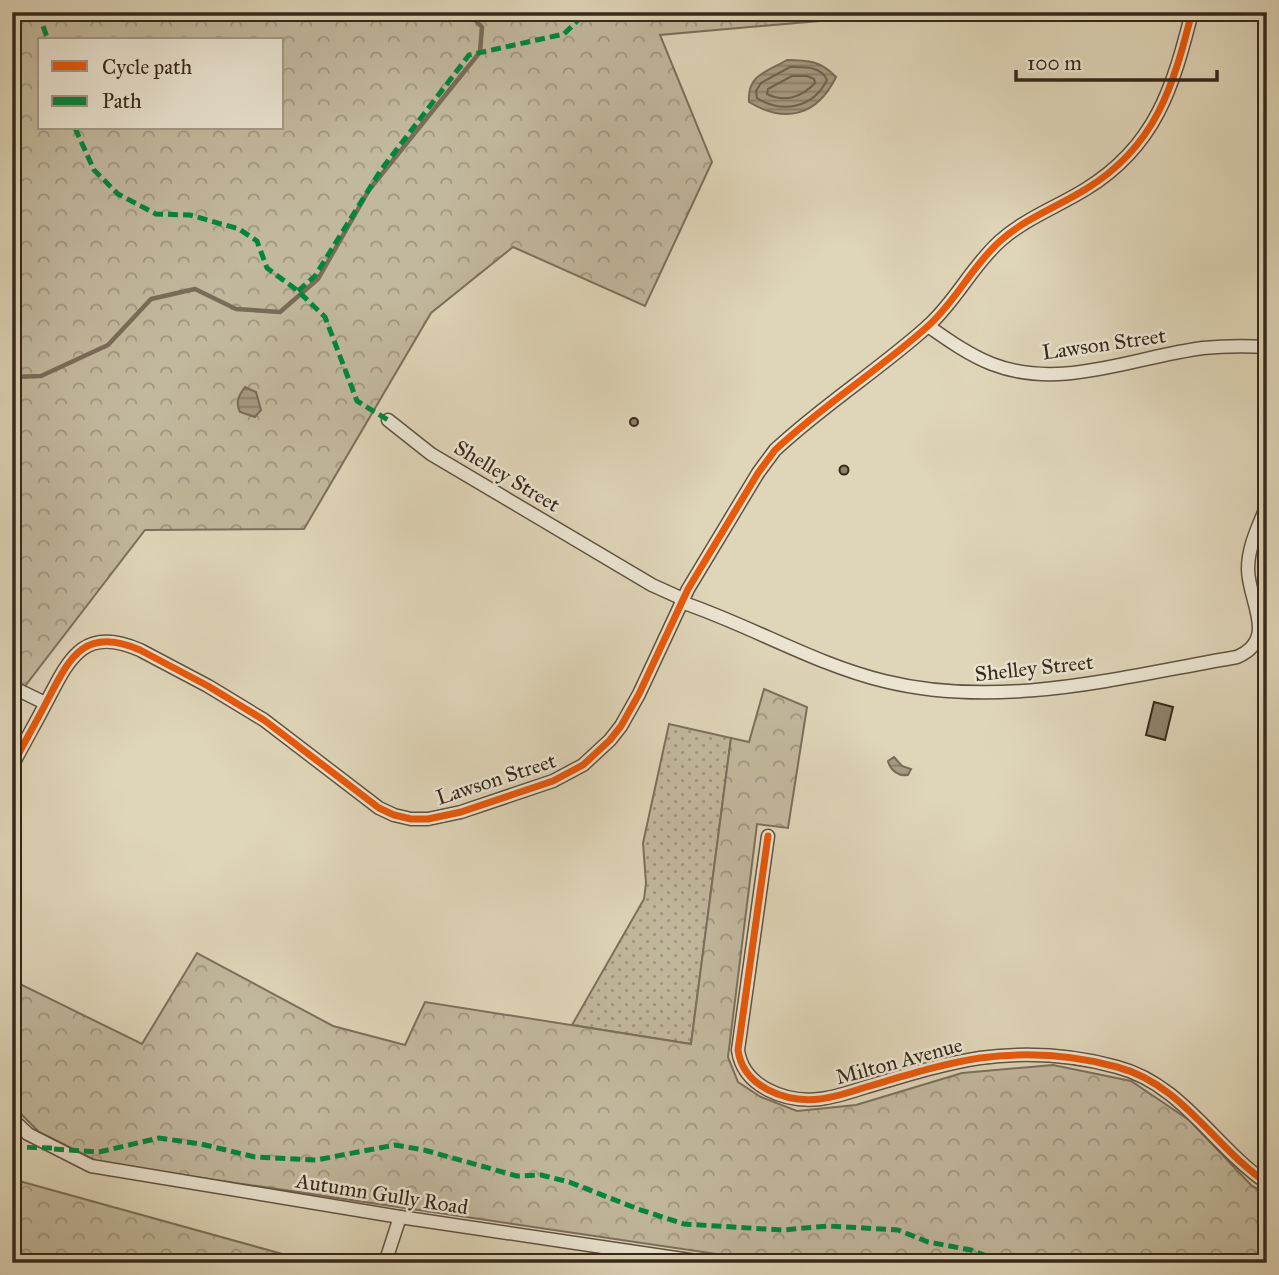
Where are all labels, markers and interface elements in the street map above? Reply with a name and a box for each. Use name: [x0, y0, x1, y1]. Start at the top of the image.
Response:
legend: [38, 38, 284, 130]
scale bar: [1016, 38, 1218, 82]
text: 100 m: [1027, 50, 1082, 76]
text: Cycle path: [102, 54, 193, 80]
text: Path: [102, 88, 142, 114]
street label: Lawson Street: [1041, 322, 1168, 366]
street label: Shelley Street: [449, 434, 565, 518]
street label: Shelley Street: [974, 649, 1095, 687]
street label: Lawson Street: [433, 747, 560, 811]
street label: Milton Avenue: [833, 1032, 965, 1090]
street label: Autumn Gully Road: [293, 1167, 470, 1221]

